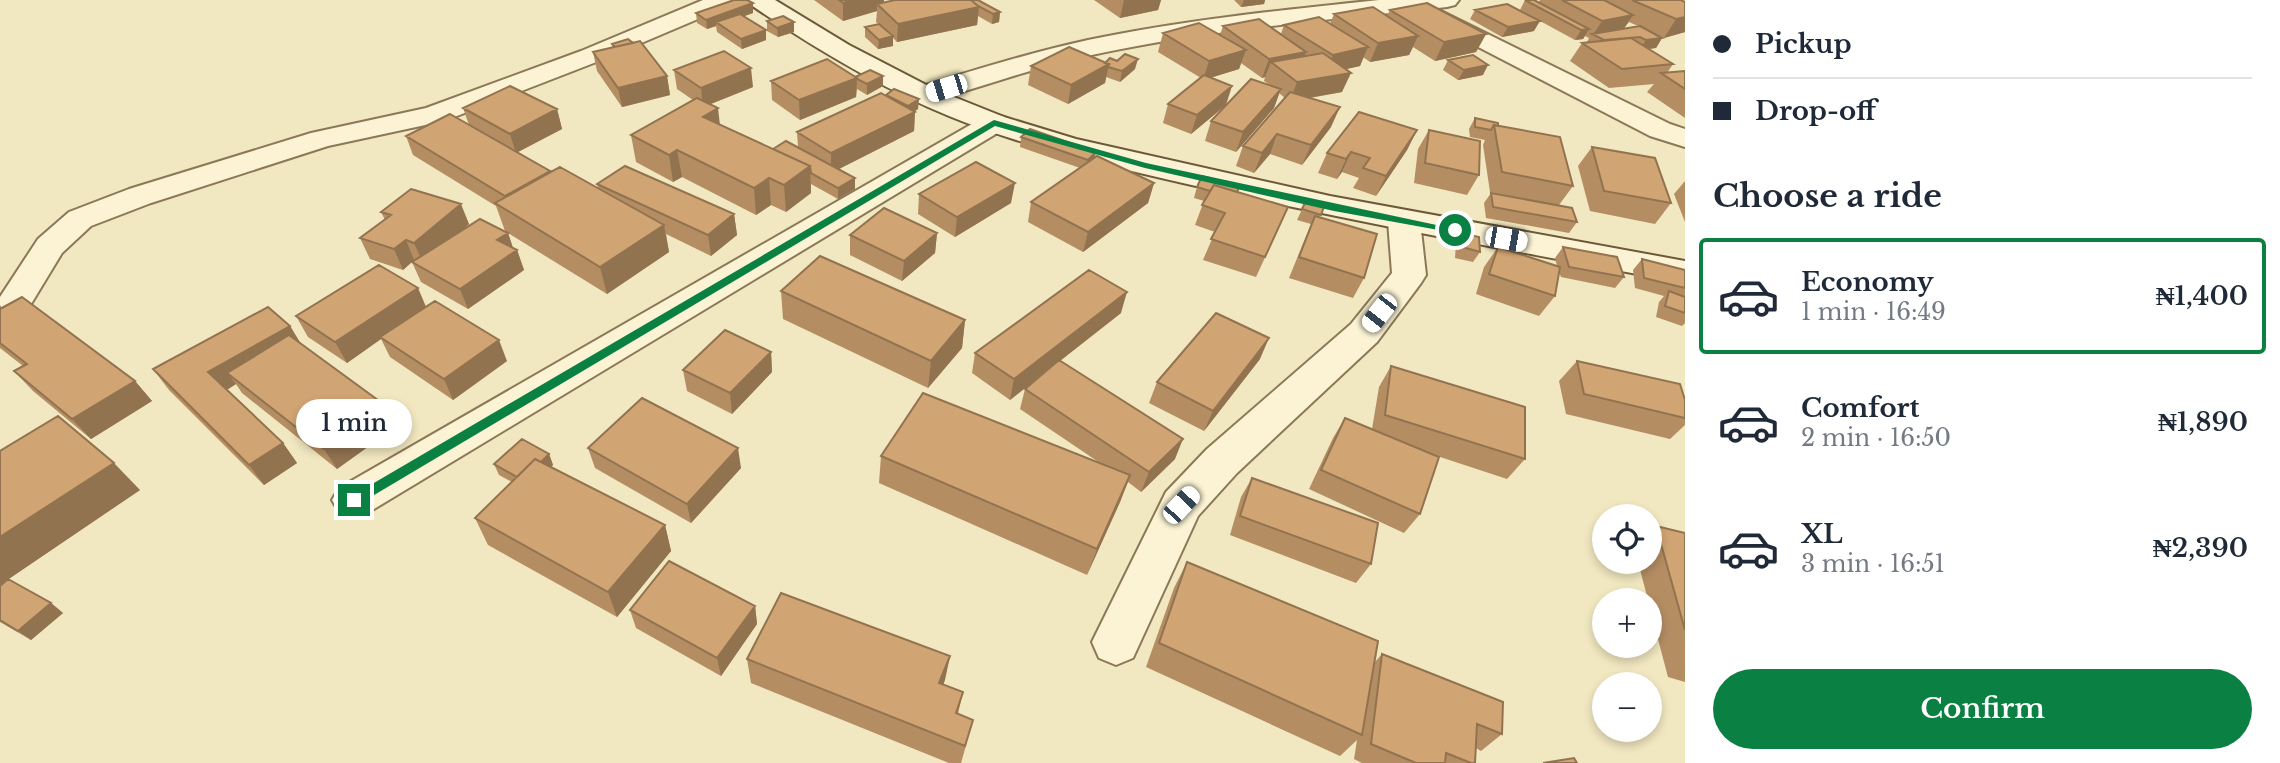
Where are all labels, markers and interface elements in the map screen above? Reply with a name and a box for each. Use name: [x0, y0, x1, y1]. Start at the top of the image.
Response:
text: Pickup: [1755, 28, 1852, 60]
car: [923, 72, 970, 104]
text: Drop-off: [1755, 95, 1876, 127]
text: Choose a ride: [1713, 176, 1942, 216]
route start: [1439, 214, 1471, 246]
car: [1484, 225, 1529, 253]
icon: car: [1717, 265, 1780, 328]
text: Economy: [1801, 266, 1934, 298]
text: ₦1,400: [2156, 280, 2248, 312]
car: [1358, 290, 1401, 336]
text: 1 min · 16:49: [1801, 298, 1946, 326]
icon: car: [1717, 391, 1780, 454]
text: Comfort: [1801, 392, 1919, 424]
callout: 1 min: [296, 398, 412, 448]
text: ₦1,890: [2158, 406, 2248, 438]
text: 1 min: [321, 409, 387, 437]
text: 2 min · 16:50: [1801, 424, 1951, 452]
car: [1159, 482, 1204, 528]
route end: [338, 484, 370, 516]
map controls: [1592, 504, 1662, 742]
button: locate: [1592, 504, 1662, 574]
icon: car: [1717, 517, 1780, 580]
text: XL: [1801, 518, 1843, 550]
text: ₦2,390: [2153, 532, 2248, 564]
text: 3 min · 16:51: [1801, 550, 1945, 578]
button: +: [1592, 588, 1662, 658]
button: Confirm: [1713, 669, 2252, 749]
button: −: [1592, 672, 1662, 742]

